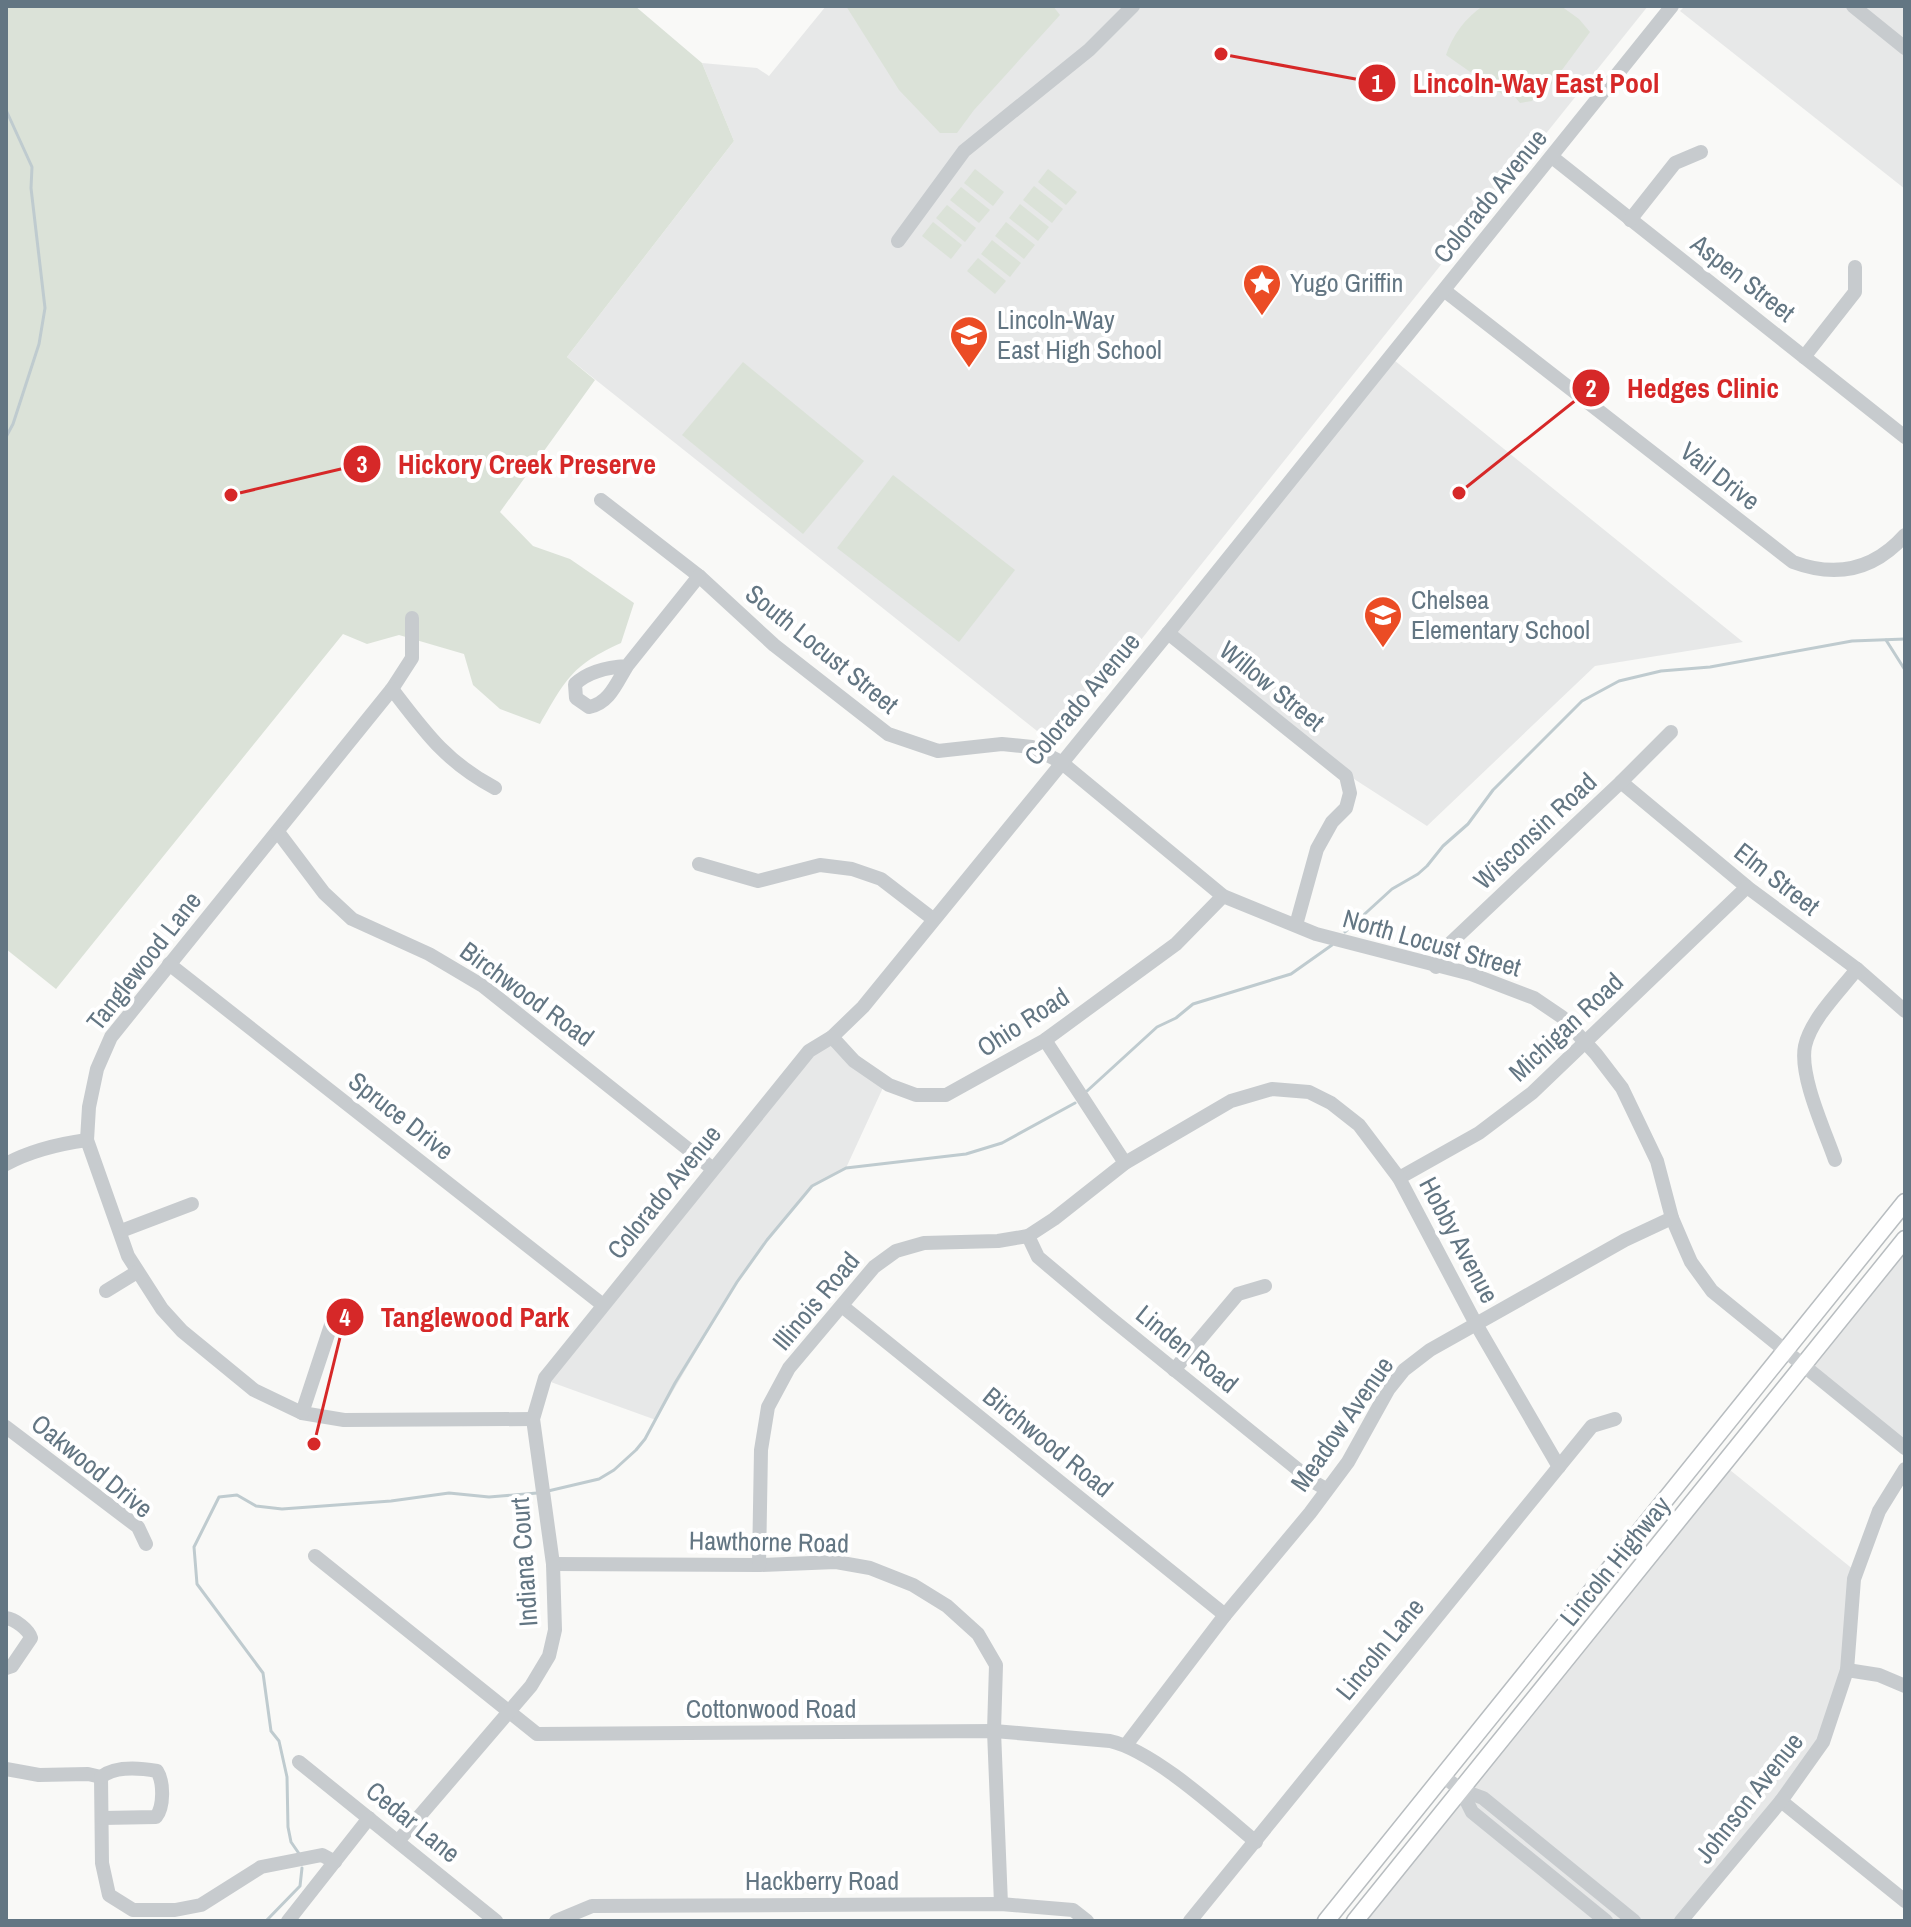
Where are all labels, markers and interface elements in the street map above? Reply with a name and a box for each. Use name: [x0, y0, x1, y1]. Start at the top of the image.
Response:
callout: Lincoln-Way East Pool: [1357, 57, 1675, 109]
text: Lincoln-Way East Pool: [1413, 64, 1659, 102]
text: 1: [1372, 67, 1383, 99]
street label: Colorado Avenue: [1425, 121, 1555, 270]
street label: Aspen Street: [1683, 225, 1803, 329]
place icon: Yugo Griffin: [1241, 262, 1283, 317]
place label: Yugo Griffin: [1290, 265, 1403, 300]
place label: Lincoln-Way East High School: [997, 302, 1162, 367]
school or university icon: Lincoln-Way East High School: [948, 314, 990, 369]
callout: Hedges Clinic: [1571, 362, 1795, 414]
text: Hedges Clinic: [1627, 369, 1779, 407]
text: 2: [1586, 372, 1597, 404]
street label: Vail Drive: [1673, 433, 1767, 518]
callout: Hickory Creek Preserve: [342, 438, 672, 490]
text: Hickory Creek Preserve: [398, 445, 656, 483]
text: 3: [357, 448, 368, 480]
street label: South Locust Street: [739, 576, 906, 721]
place label: Chelsea Elementary School: [1411, 582, 1590, 647]
school or university icon: Chelsea Elementary School: [1362, 594, 1404, 649]
street label: Colorado Avenue: [1016, 625, 1147, 772]
street label: Willow Street: [1212, 632, 1332, 739]
street label: Wisconsin Road: [1466, 764, 1604, 897]
street label: Elm Street: [1727, 834, 1827, 923]
street label: Tanglewood Lane: [78, 884, 209, 1037]
street label: North Locust Street: [1339, 900, 1525, 985]
street label: Birchwood Road: [453, 933, 601, 1054]
street label: Michigan Road: [1501, 965, 1630, 1089]
street label: Ohio Road: [970, 979, 1076, 1064]
street label: Spruce Drive: [342, 1064, 461, 1168]
street label: Colorado Avenue: [599, 1117, 729, 1266]
street label: Hobby Avenue: [1412, 1170, 1507, 1309]
street label: Illinois Road: [764, 1244, 867, 1357]
callout: Tanglewood Park: [325, 1291, 585, 1343]
street label: Linden Road: [1129, 1297, 1246, 1401]
text: Tanglewood Park: [381, 1298, 569, 1336]
text: 4: [340, 1301, 351, 1333]
street label: Meadow Avenue: [1282, 1349, 1401, 1498]
street label: Birchwood Road: [976, 1378, 1121, 1505]
street label: Oakwood Drive: [24, 1406, 160, 1525]
street label: Lincoln Highway: [1551, 1488, 1678, 1633]
street label: Indiana Court: [502, 1496, 545, 1628]
street label: Hawthorne Road: [689, 1523, 849, 1560]
street label: Lincoln Lane: [1328, 1590, 1432, 1707]
street label: Cottonwood Road: [686, 1691, 856, 1726]
street label: Johnson Avenue: [1686, 1725, 1811, 1870]
street label: Cedar Lane: [359, 1773, 468, 1870]
street label: Hackberry Road: [745, 1863, 899, 1898]

